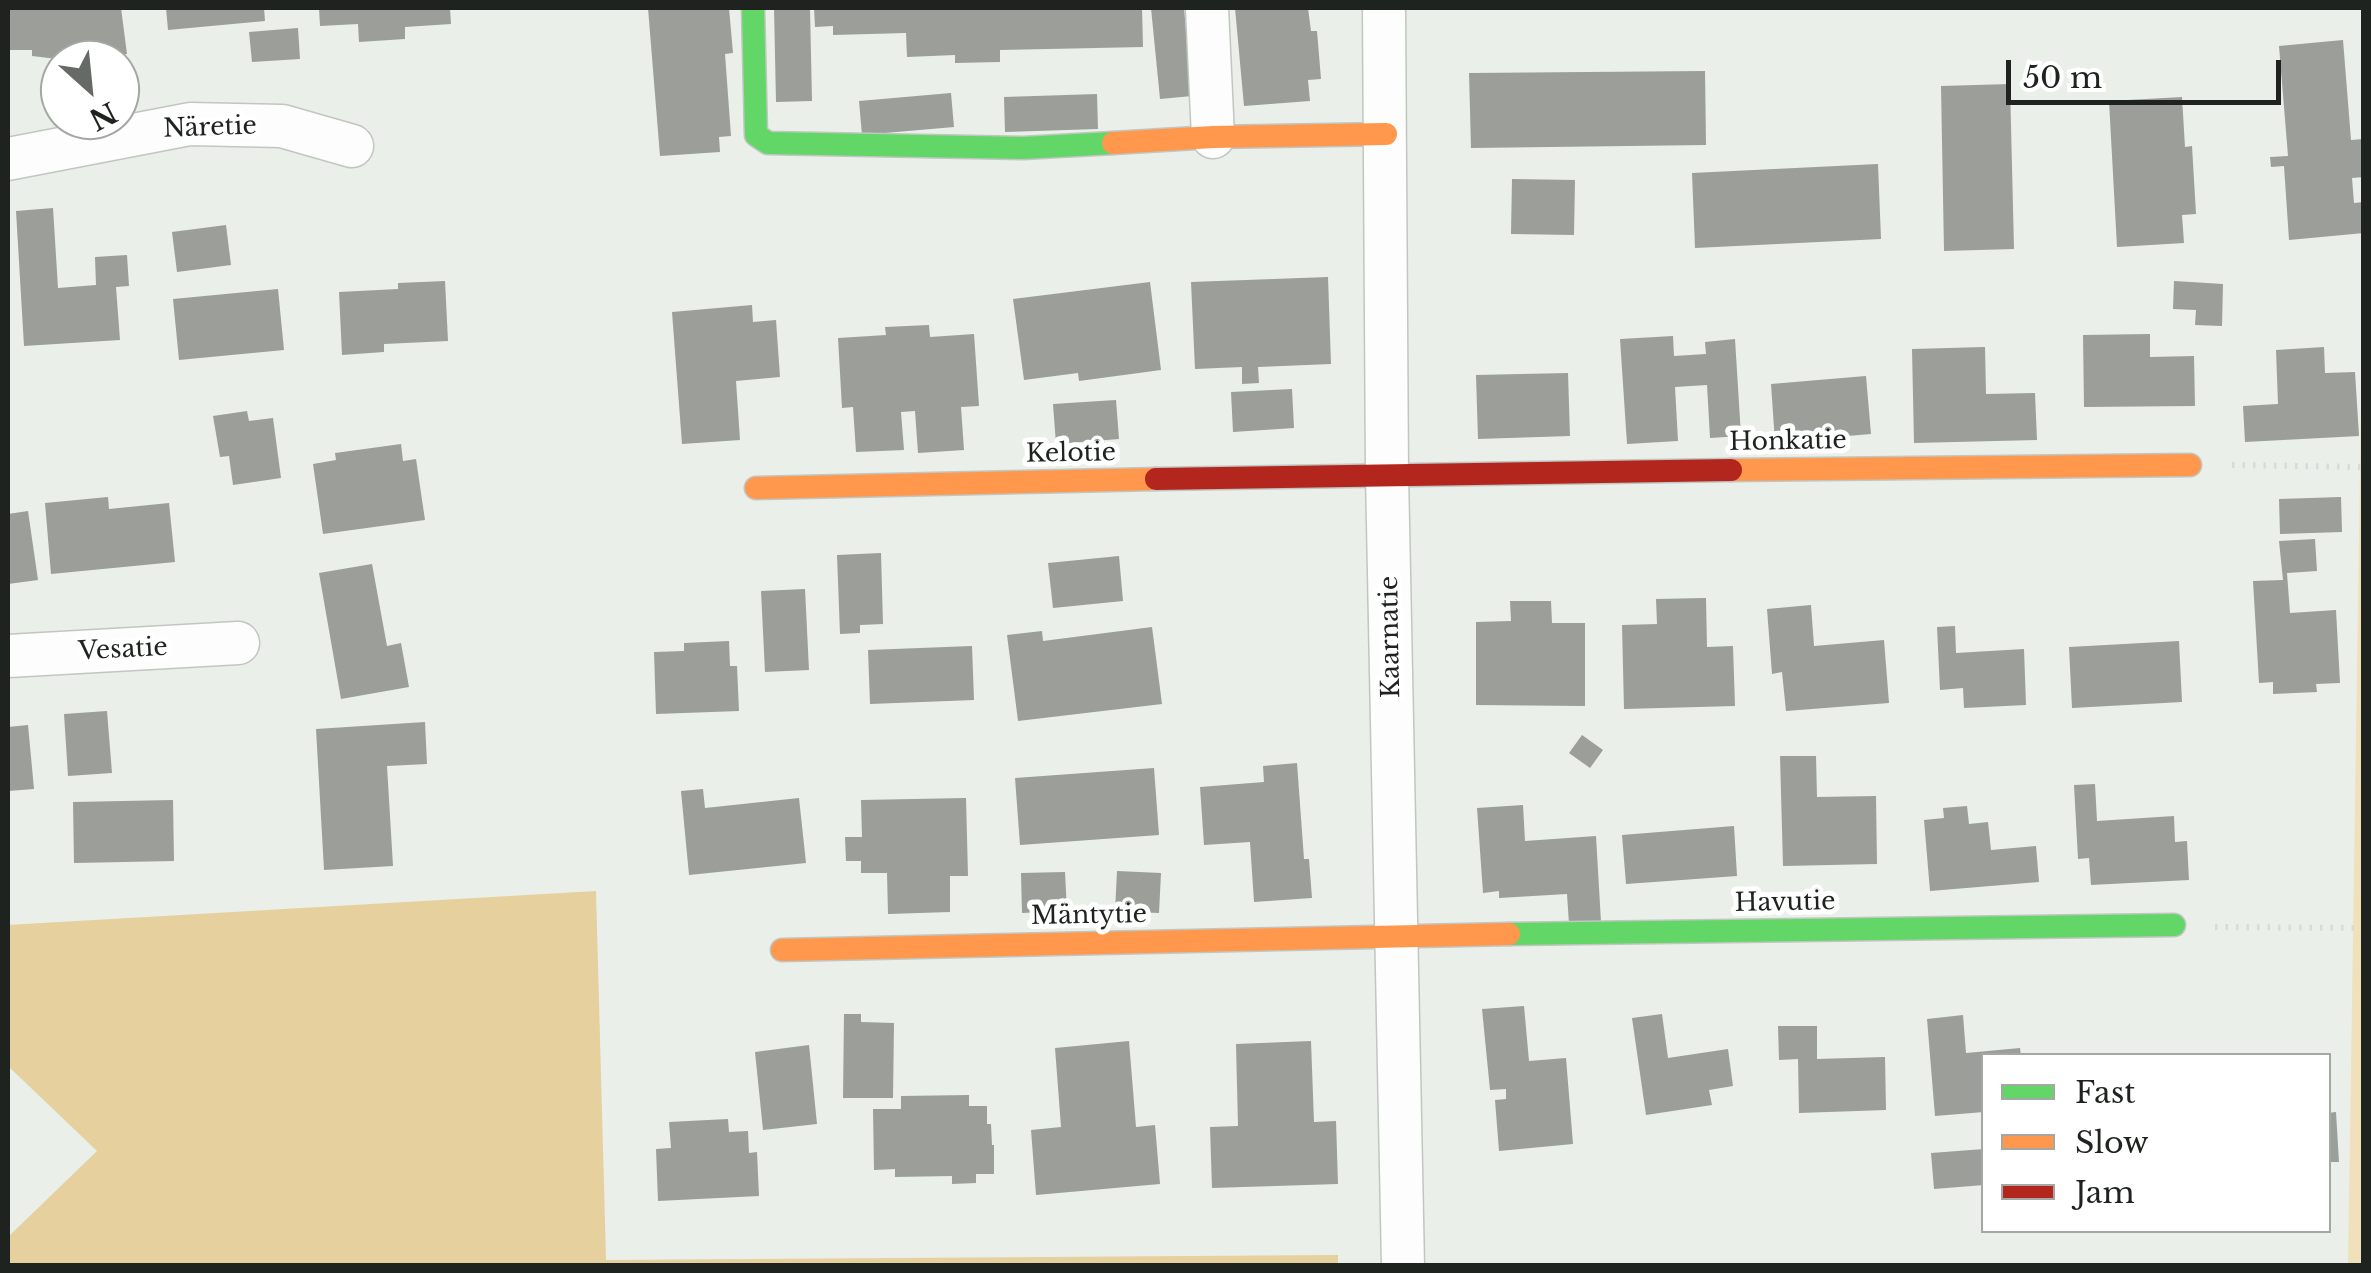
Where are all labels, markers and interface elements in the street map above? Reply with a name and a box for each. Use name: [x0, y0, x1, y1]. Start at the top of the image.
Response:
north arrow: [40, 40, 140, 140]
scale bar: [2011, 40, 2286, 102]
text: 50 m: [2023, 59, 2102, 96]
text: N: [83, 94, 123, 137]
street label: Näretie: [163, 111, 257, 145]
street label: Honkatie: [1729, 426, 1847, 458]
street label: Kelotie: [1026, 438, 1116, 470]
street label: Kaarnatie: [1375, 576, 1407, 698]
street label: Vesatie: [78, 633, 168, 667]
street label: Havutie: [1734, 887, 1836, 919]
street label: Mäntytie: [1031, 900, 1147, 932]
legend: [1981, 1053, 2331, 1233]
text: Fast: [2075, 1074, 2136, 1111]
text: Slow: [2075, 1124, 2149, 1161]
text: Jam: [2075, 1174, 2135, 1211]

